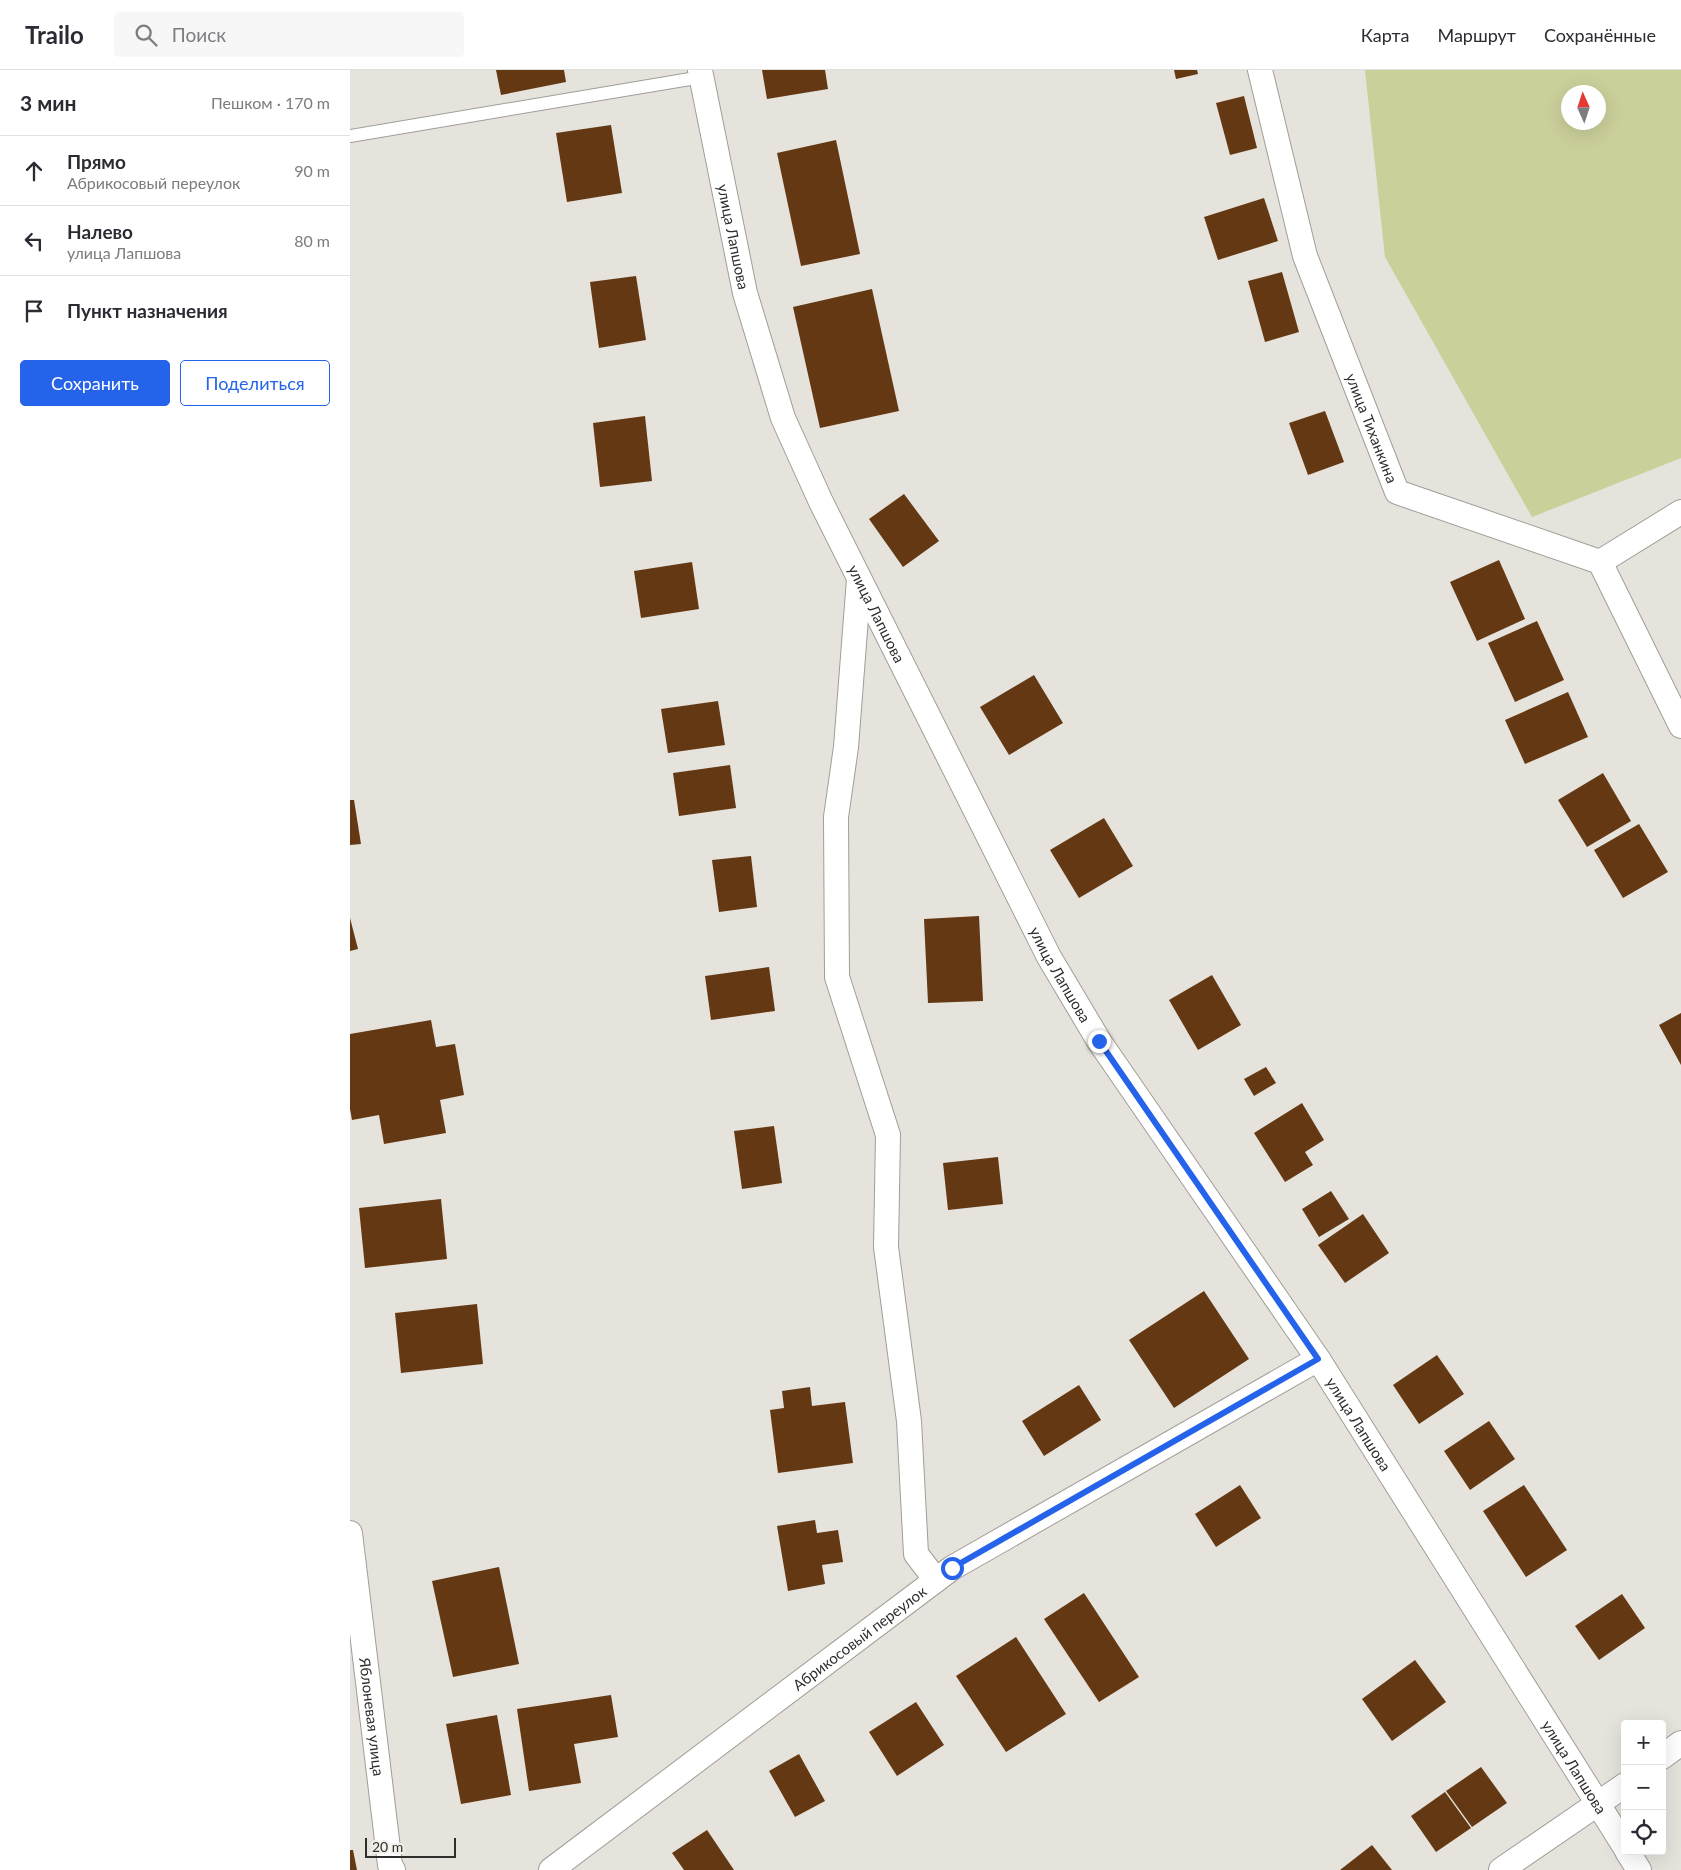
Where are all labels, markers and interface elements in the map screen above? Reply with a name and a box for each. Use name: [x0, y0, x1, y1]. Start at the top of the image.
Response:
search box: [114, 12, 464, 57]
text: Trailo: [25, 20, 84, 49]
icon: search: [132, 21, 160, 49]
text: Поиск: [172, 23, 226, 46]
text: Карта: [1361, 24, 1409, 46]
text: Маршрут: [1437, 24, 1516, 46]
text: Сохранённые: [1544, 24, 1656, 46]
north arrow: [1561, 85, 1606, 130]
text: 3 мин: [20, 90, 77, 115]
text: Пешком · 170 m: [211, 93, 330, 112]
text: Прямо: [67, 150, 126, 173]
icon: ahead: [20, 157, 48, 185]
text: 90 m: [294, 161, 330, 180]
text: Абрикосовый переулок: [67, 173, 240, 192]
street label: улица Лапшова: [714, 182, 753, 291]
text: Налево: [67, 220, 133, 243]
icon: left: [20, 227, 48, 255]
text: 80 m: [294, 231, 330, 250]
text: улица Лапшова: [67, 243, 181, 262]
icon: arrive: [20, 297, 48, 325]
text: Пункт назначения: [67, 299, 228, 322]
button: Сохранить: [20, 360, 170, 406]
button: Поделиться: [180, 360, 330, 406]
street label: улица Тиханкина: [1343, 371, 1402, 486]
street label: улица Лапшова: [845, 561, 909, 665]
street label: улица Лапшова: [1026, 924, 1095, 1025]
route end: [1088, 1030, 1111, 1053]
street label: улица Лапшова: [1323, 1374, 1395, 1474]
route start: [941, 1557, 964, 1580]
street label: Абрикосовый переулок: [789, 1582, 930, 1694]
street label: Яблоневая улица: [356, 1655, 388, 1777]
street label: улица Лапшова: [1538, 1717, 1611, 1817]
map controls: [1621, 1720, 1666, 1855]
button: +: [1621, 1720, 1666, 1765]
button: −: [1621, 1765, 1666, 1810]
button: locate: [1621, 1810, 1666, 1855]
scale bar: [365, 1835, 456, 1858]
text: 20 m: [372, 1838, 403, 1855]

